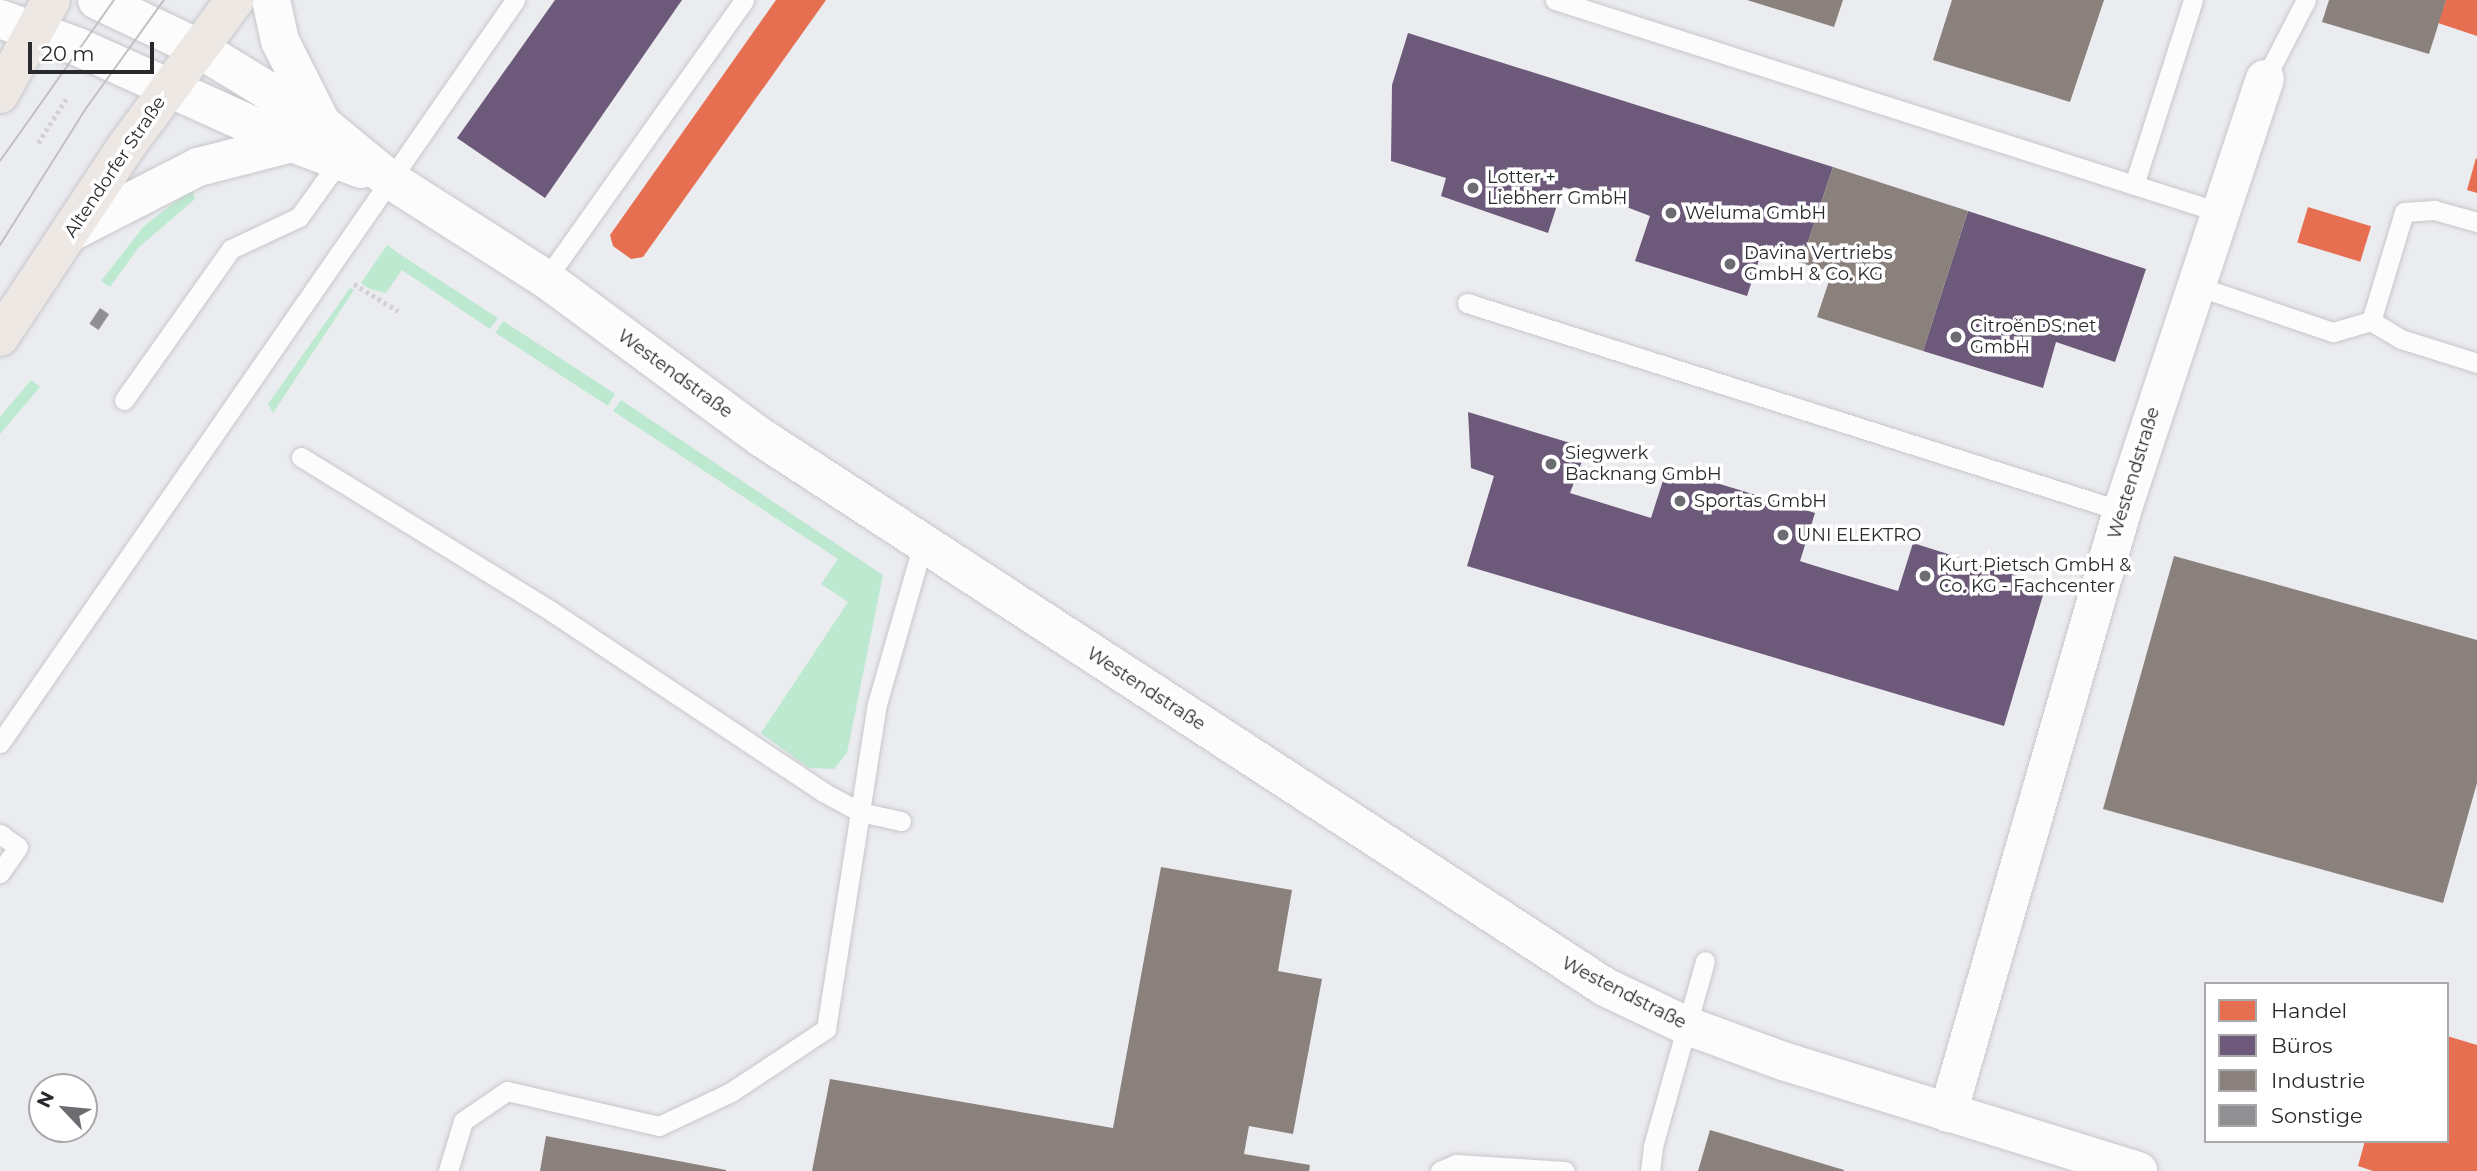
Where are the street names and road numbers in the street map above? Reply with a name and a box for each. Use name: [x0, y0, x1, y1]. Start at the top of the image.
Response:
street label: Altendorfer Straße: [60, 92, 170, 242]
street label: Westendstraße: [613, 325, 737, 423]
street label: Westendstraße: [2104, 404, 2164, 542]
street label: Westendstraße: [1083, 643, 1209, 735]
street label: Westendstraße: [1558, 952, 1690, 1034]

